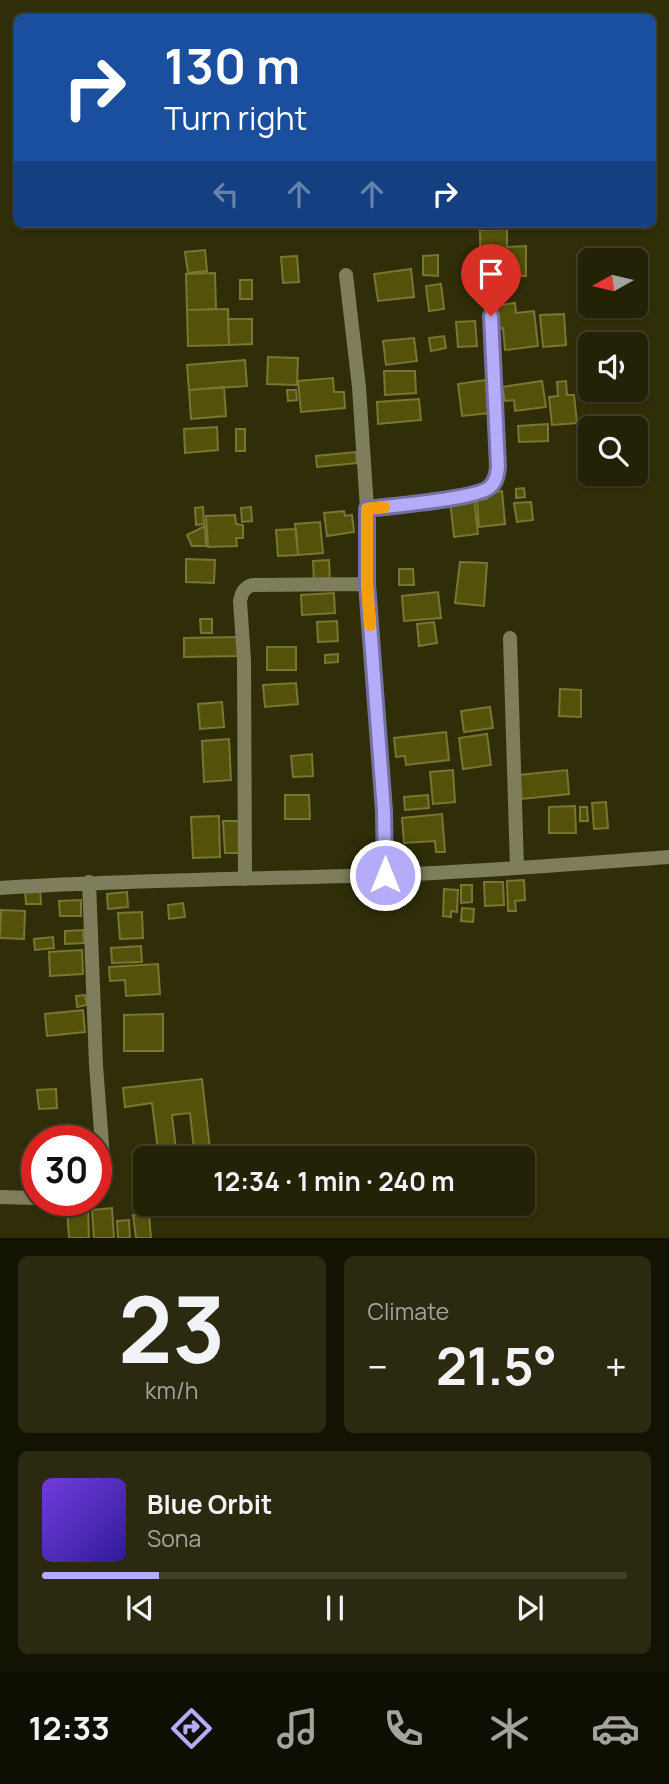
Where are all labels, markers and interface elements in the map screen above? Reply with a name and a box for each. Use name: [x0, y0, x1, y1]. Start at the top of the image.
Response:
text: 130 m: [164, 32, 300, 99]
icon: right: [49, 42, 140, 133]
text: Turn right: [164, 96, 307, 140]
icon: left: [207, 175, 245, 213]
icon: ahead: [280, 175, 318, 213]
icon: ahead: [353, 175, 391, 213]
icon: right: [426, 175, 464, 213]
pin: [461, 244, 521, 316]
north arrow: [578, 248, 648, 318]
map controls: [578, 248, 648, 486]
icon: arrive: [472, 255, 510, 293]
button: sound: [578, 332, 648, 402]
button: search: [578, 416, 648, 486]
position arrow: [348, 838, 422, 912]
speed limit sign: 30: [21, 1125, 112, 1216]
text: 12:34 · 1 min · 240 m: [213, 1163, 455, 1199]
text: 23: [118, 1266, 225, 1390]
text: Climate: [368, 1295, 449, 1327]
text: 21.5°: [436, 1330, 557, 1401]
text: −: [368, 1340, 388, 1392]
text: +: [605, 1340, 627, 1392]
text: km/h: [145, 1374, 199, 1406]
text: Blue Orbit: [147, 1486, 272, 1522]
text: Sona: [147, 1522, 201, 1554]
icon: previous: [121, 1589, 159, 1627]
icon: pause: [316, 1589, 354, 1627]
icon: next: [511, 1589, 549, 1627]
icon: directions: [167, 1704, 216, 1753]
icon: music: [273, 1704, 322, 1753]
icon: phone: [379, 1704, 428, 1753]
icon: climate: [485, 1704, 534, 1753]
icon: car: [591, 1704, 640, 1753]
text: 12:33: [29, 1706, 110, 1750]

